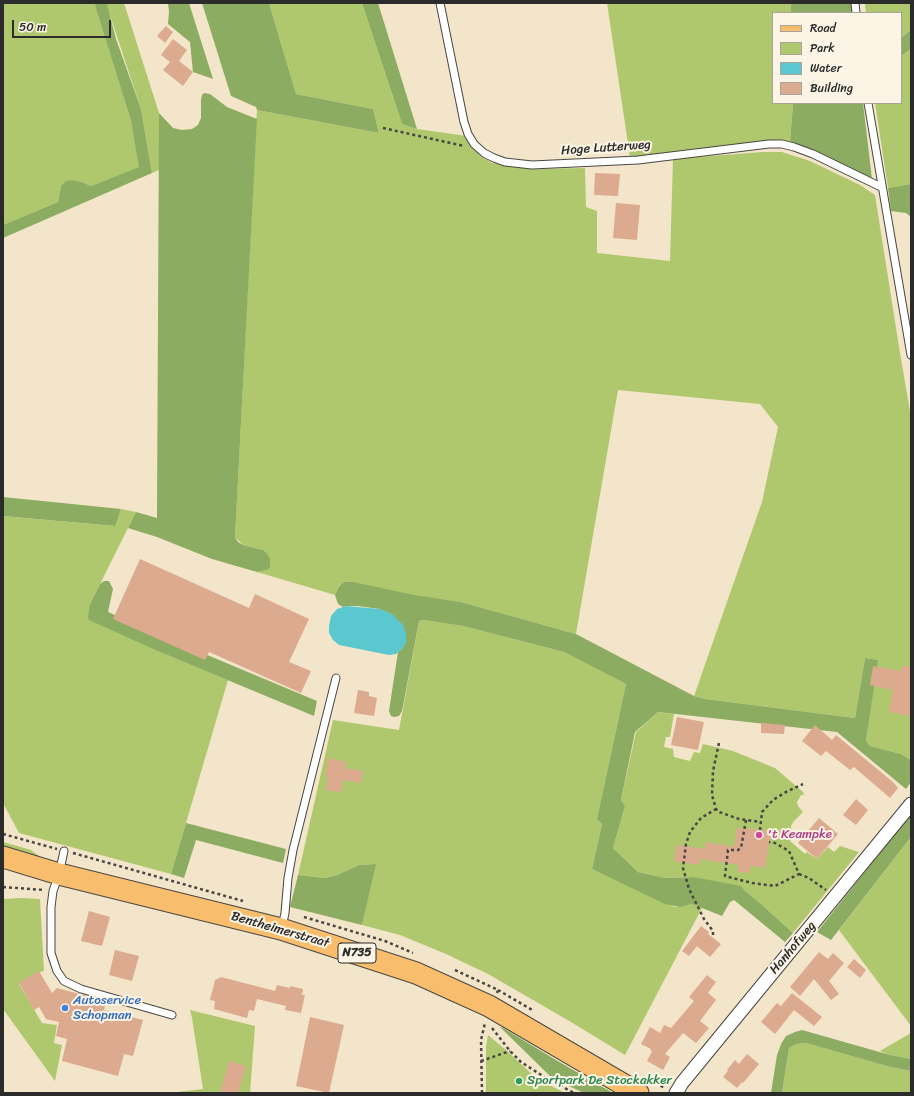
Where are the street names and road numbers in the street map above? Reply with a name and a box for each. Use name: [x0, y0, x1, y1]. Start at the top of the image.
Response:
street label: Hoge Lutterweg: [561, 137, 651, 159]
street label: Bentheimerstraat: [229, 909, 331, 951]
street label: Hanhofweg: [767, 919, 819, 977]
road number: N735: [338, 943, 376, 963]

